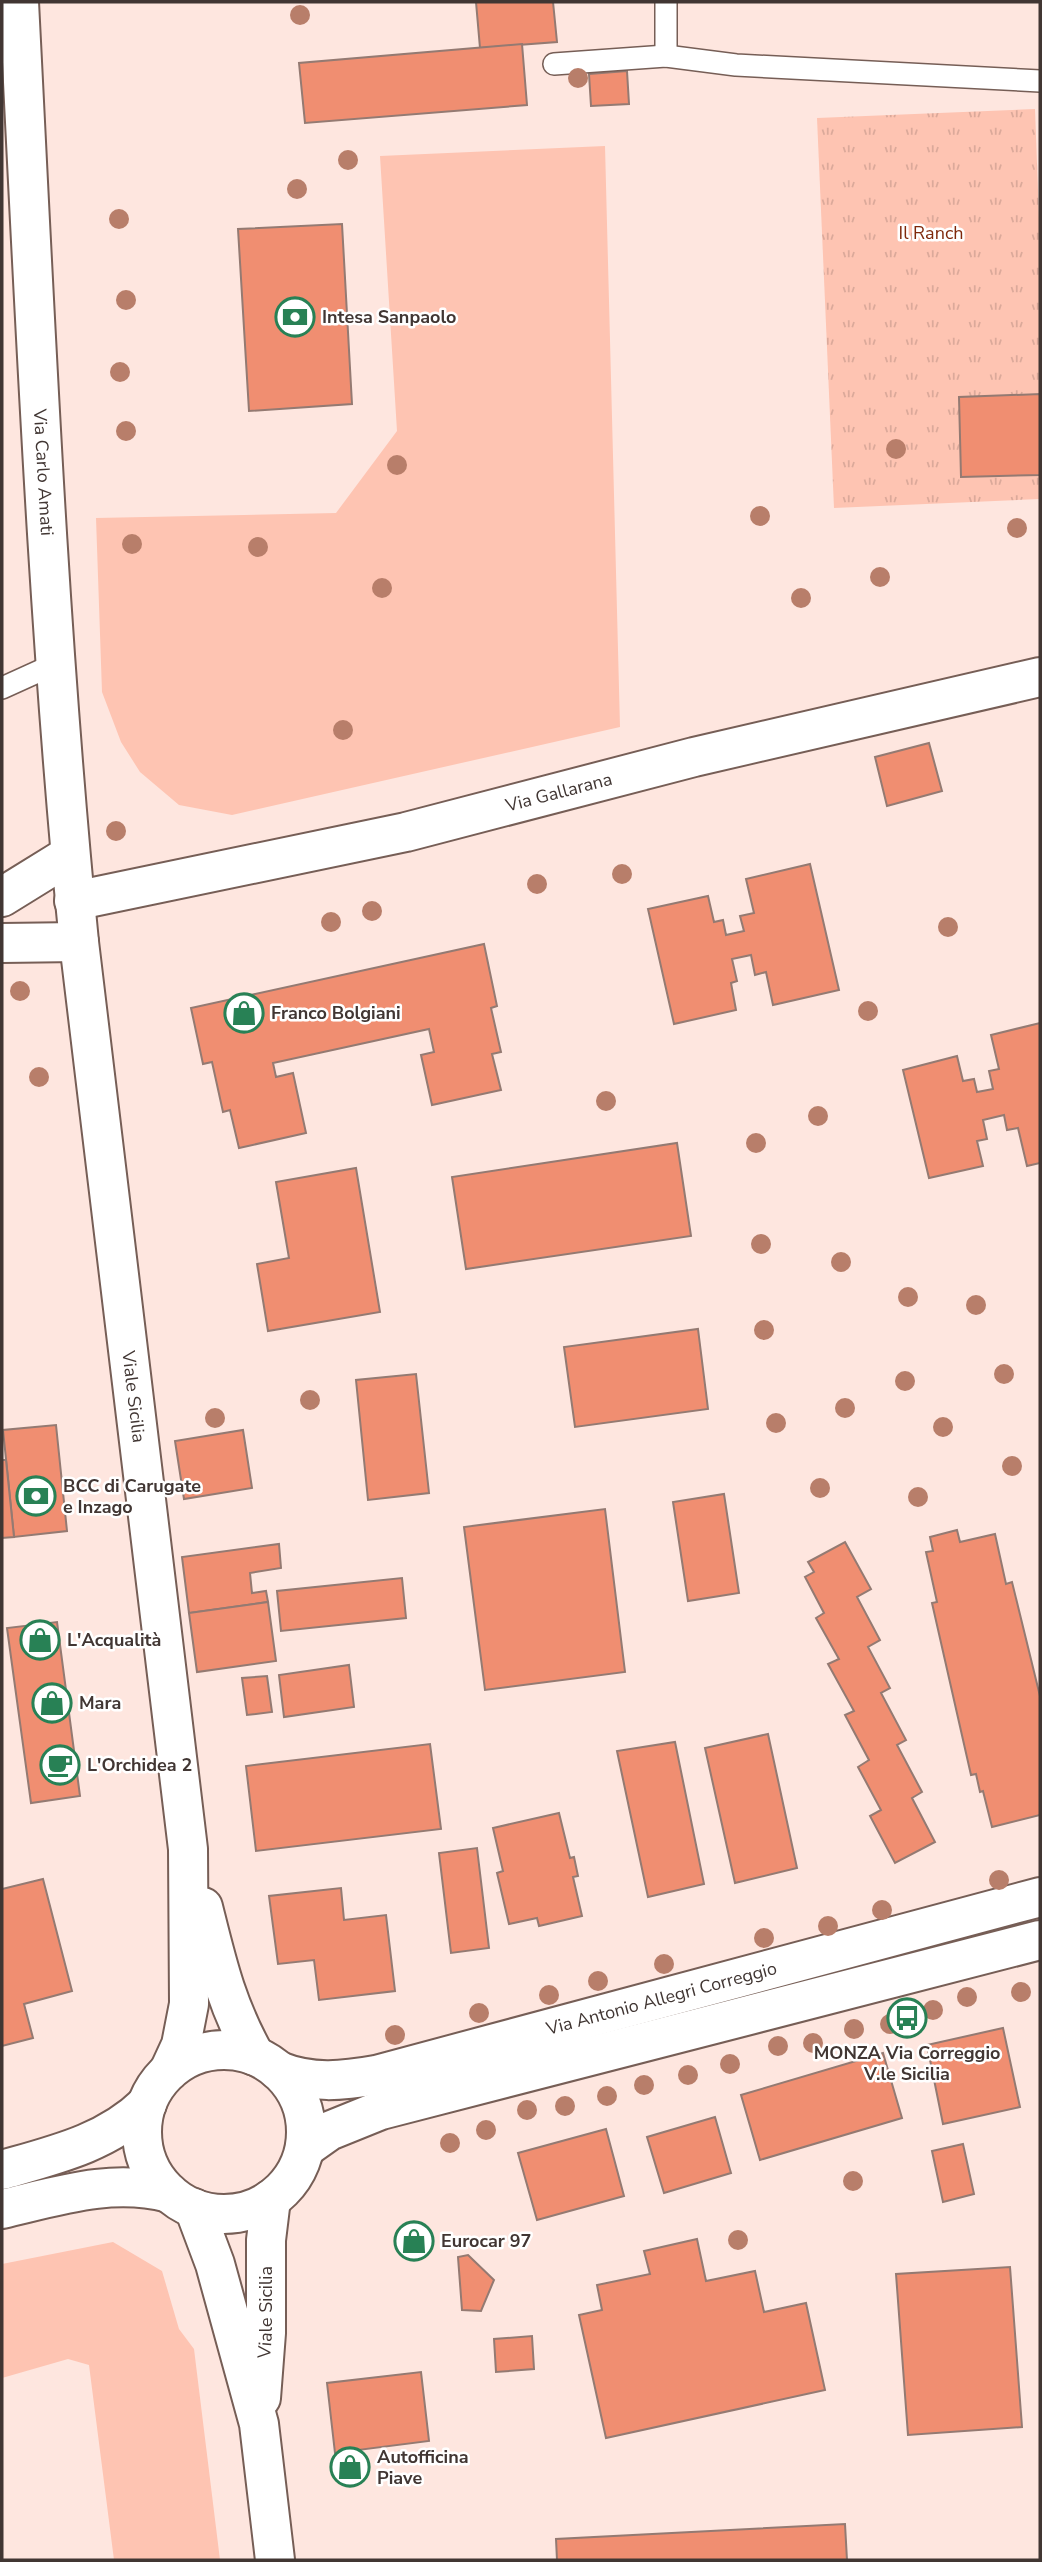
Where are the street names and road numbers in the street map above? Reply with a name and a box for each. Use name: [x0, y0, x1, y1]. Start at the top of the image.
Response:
street label: Via Carlo Amati: [28, 407, 59, 537]
street label: Via Gallarana: [502, 767, 615, 818]
street label: Viale Sicilia: [116, 1348, 151, 1444]
street label: Via Antonio Allegri Correggio: [543, 1956, 779, 2041]
street label: Viale Sicilia: [252, 2266, 278, 2360]

